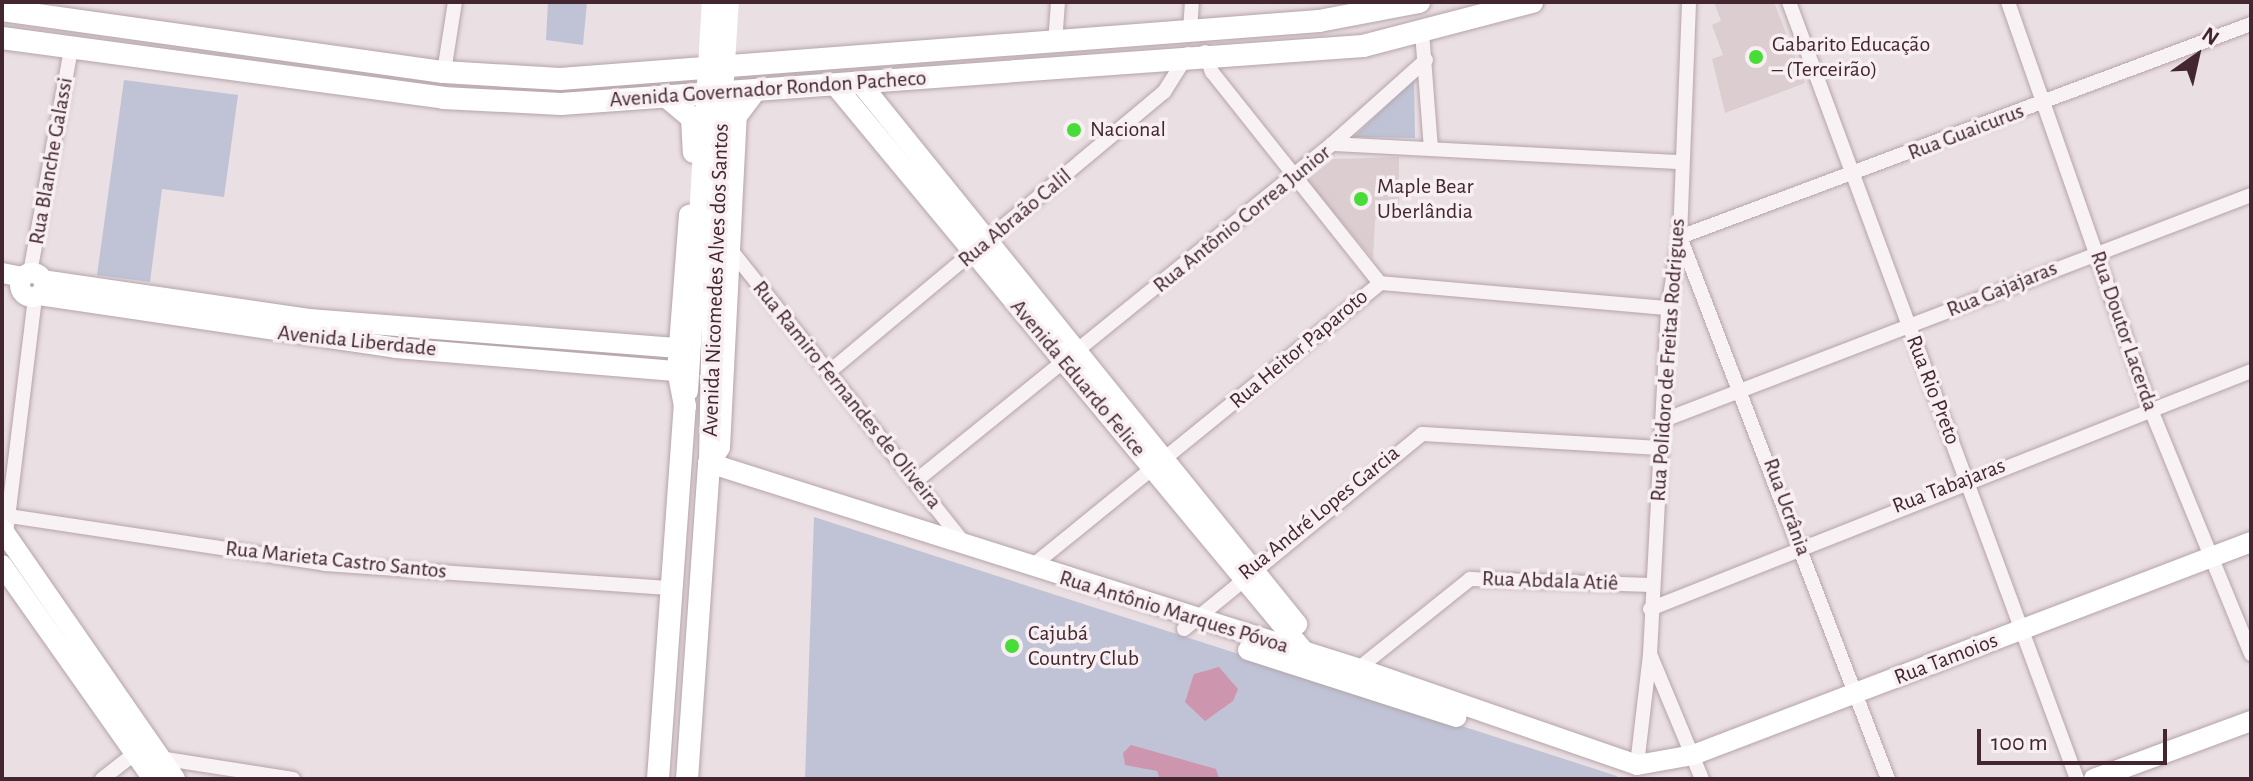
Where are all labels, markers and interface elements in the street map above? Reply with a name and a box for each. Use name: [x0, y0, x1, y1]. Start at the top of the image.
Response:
north arrow: [2157, 16, 2237, 96]
text: N: [2198, 23, 2223, 49]
place label: Gabarito Educação – (Terceirão): [1772, 31, 1930, 82]
marker: Gabarito Educação – (Terceirão): [1747, 48, 1765, 66]
street label: Avenida Governador Rondon Pacheco: [609, 65, 927, 113]
street label: Rua Blanche Galassi: [23, 75, 79, 247]
street label: Rua Guaicurus: [1904, 98, 2028, 166]
place label: Nacional: [1090, 117, 1166, 143]
marker: Nacional: [1065, 121, 1083, 139]
street label: Avenida Nicomedes Alves dos Santos: [697, 123, 735, 437]
street label: Rua Antônio Correa Junior: [1148, 139, 1336, 299]
street label: Rua Abraão Calil: [953, 163, 1077, 273]
place label: Maple Bear Uberlândia: [1377, 173, 1473, 224]
marker: Maple Bear Uberlândia: [1352, 190, 1370, 208]
street label: Rua Polidoro de Freitas Rodrigues: [1645, 217, 1691, 503]
street label: Rua Doutor Lacerda: [2084, 247, 2164, 415]
street label: Rua Gajajaras: [1943, 255, 2061, 323]
street label: Rua Ramiro Fernandes de Oliveira: [747, 275, 947, 515]
street label: Rua Heitor Paparoto: [1224, 283, 1374, 415]
street label: Avenida Eduardo Felice: [1005, 294, 1151, 462]
street label: Avenida Liberdade: [276, 320, 438, 362]
street label: Rua Rio Preto: [1900, 332, 1966, 448]
street label: Rua André Lopes Garcia: [1233, 440, 1405, 586]
street label: Rua Tabajaras: [1889, 452, 2009, 520]
street label: Rua Ucrânia: [1757, 455, 1817, 559]
street label: Rua Marieta Castro Santos: [224, 535, 448, 585]
street label: Rua Antônio Marques Póvoa: [1056, 565, 1292, 659]
street label: Rua Abdala Atiê: [1481, 565, 1619, 597]
place label: Cajubá Country Club: [1028, 620, 1139, 672]
street label: Rua Tamoios: [1891, 627, 2001, 691]
marker: Cajubá Country Club: [1003, 637, 1021, 655]
scale bar: [1981, 713, 2171, 763]
text: 100 m: [1991, 731, 2048, 755]

